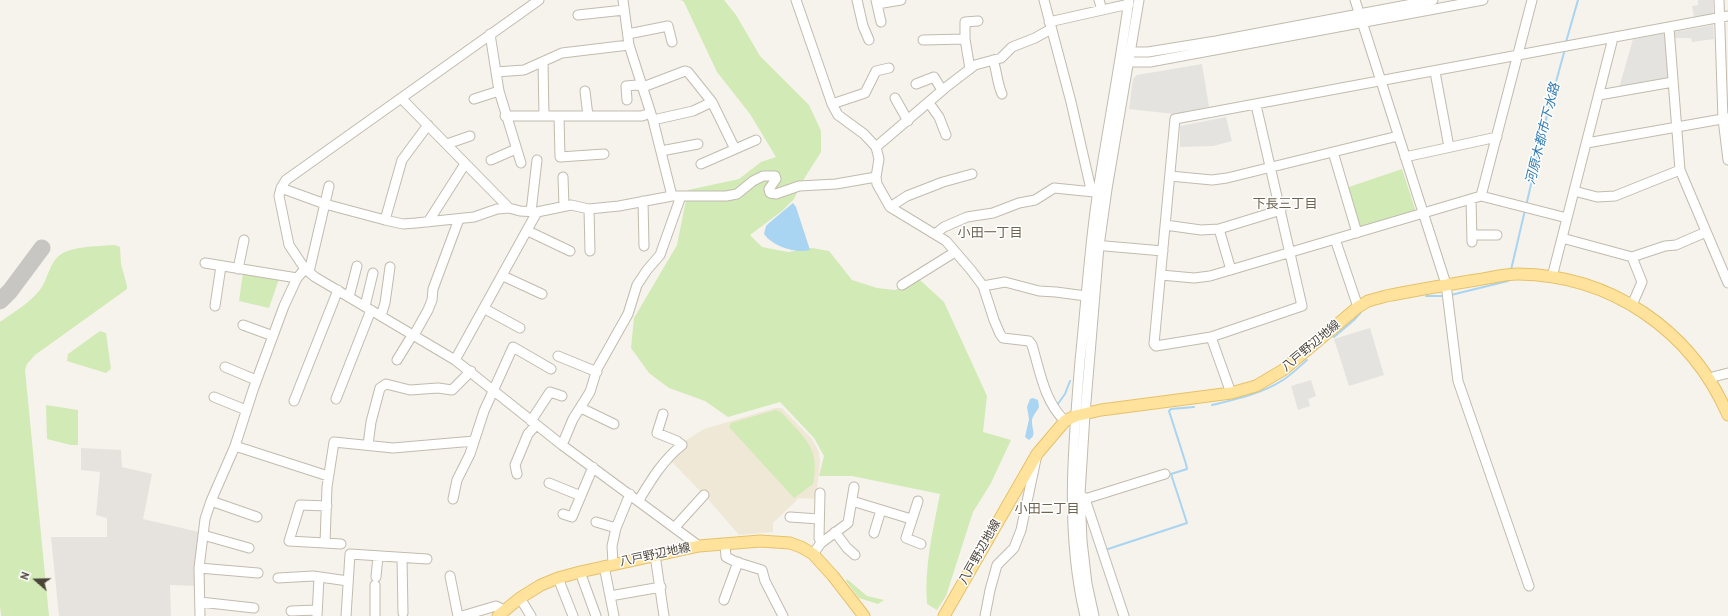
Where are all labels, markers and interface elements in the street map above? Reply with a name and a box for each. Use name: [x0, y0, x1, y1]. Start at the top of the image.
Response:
water label: 河原木都市下水路: [1523, 82, 1563, 186]
district label: 下長三丁目: [1253, 196, 1317, 212]
district label: 小田一丁目: [958, 225, 1022, 241]
street label: 八戸野辺地線: [1279, 317, 1343, 375]
district label: 小田二丁目: [1015, 501, 1079, 517]
street label: 八戸野辺地線: [956, 517, 1004, 587]
street label: 八戸野辺地線: [618, 540, 692, 570]
north arrow: [16, 560, 56, 600]
text: N: [17, 570, 33, 582]

